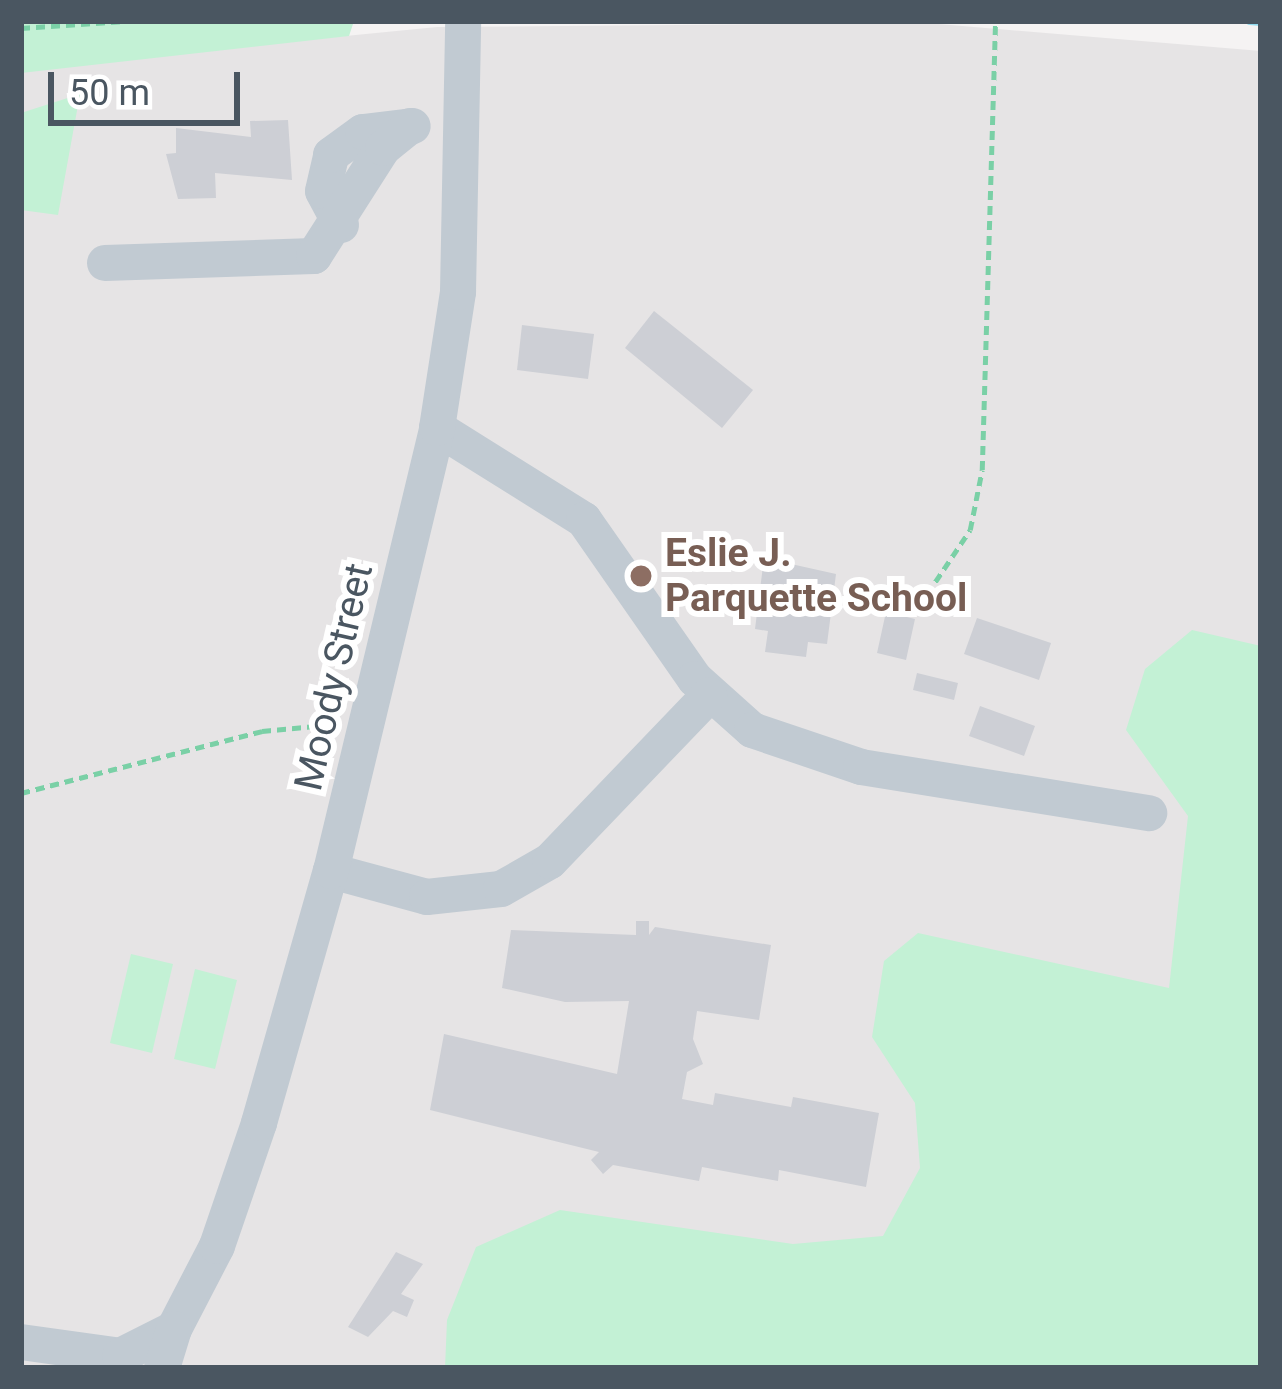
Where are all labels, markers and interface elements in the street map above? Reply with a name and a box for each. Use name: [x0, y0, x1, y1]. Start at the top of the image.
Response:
scale bar: [54, 48, 246, 122]
text: 50 m: [69, 72, 150, 114]
place label: Eslie J. Parquette School: [665, 531, 967, 622]
street label: Moody Street: [285, 559, 383, 795]
marker: Eslie J. Parquette School: [628, 563, 654, 589]

